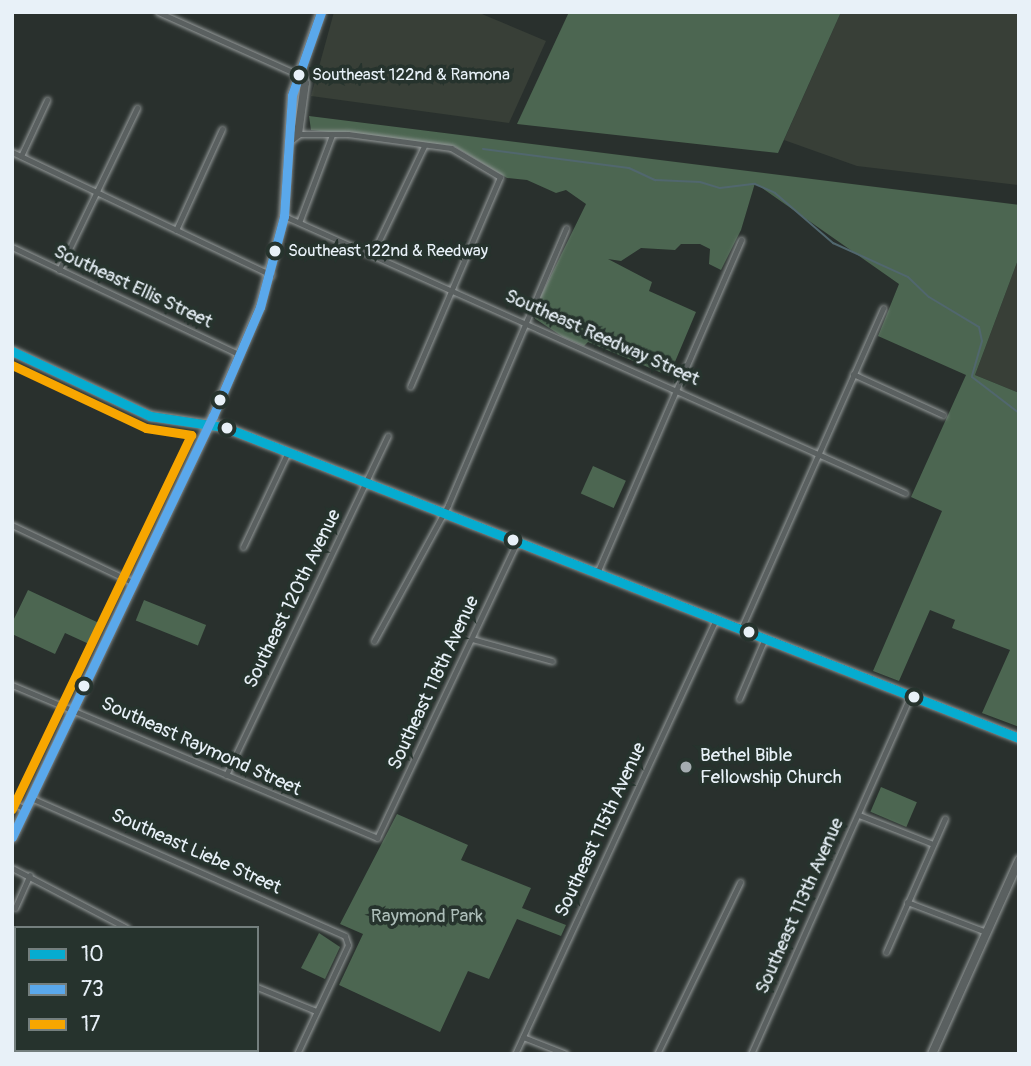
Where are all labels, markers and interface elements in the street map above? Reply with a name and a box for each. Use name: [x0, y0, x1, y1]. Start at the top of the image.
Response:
place label: Southeast 122nd & Ramona: [312, 65, 510, 85]
marker: Southeast 122nd & Ramona: [292, 68, 306, 82]
street label: Southeast Ellis Street: [50, 240, 216, 334]
place label: Southeast 122nd & Reedway: [288, 241, 488, 261]
marker: Southeast 122nd & Reedway: [268, 244, 282, 258]
street label: Southeast Reedway Street: [501, 285, 703, 391]
unlabelled marker: [213, 393, 227, 407]
unlabelled marker: [220, 421, 234, 435]
street label: Southeast 120th Avenue: [240, 506, 346, 692]
unlabelled marker: [506, 533, 520, 547]
street label: Southeast 118th Avenue: [384, 592, 484, 774]
unlabelled marker: [742, 625, 756, 639]
unlabelled marker: [77, 679, 91, 693]
unlabelled marker: [907, 690, 921, 704]
street label: Southeast Raymond Street: [98, 693, 304, 801]
street label: Southeast 115th Avenue: [550, 739, 652, 921]
place label: Bethel Bible Fellowship Church: [700, 745, 842, 789]
marker: Bethel Bible Fellowship Church: [678, 759, 694, 775]
street label: Southeast Liebe Street: [107, 804, 285, 900]
street label: Southeast 113th Avenue: [751, 814, 849, 998]
park label: Raymond Park: [371, 906, 483, 928]
legend: [14, 926, 259, 1052]
text: 10: [81, 941, 104, 968]
text: 73: [81, 976, 104, 1003]
text: 17: [81, 1011, 100, 1038]

